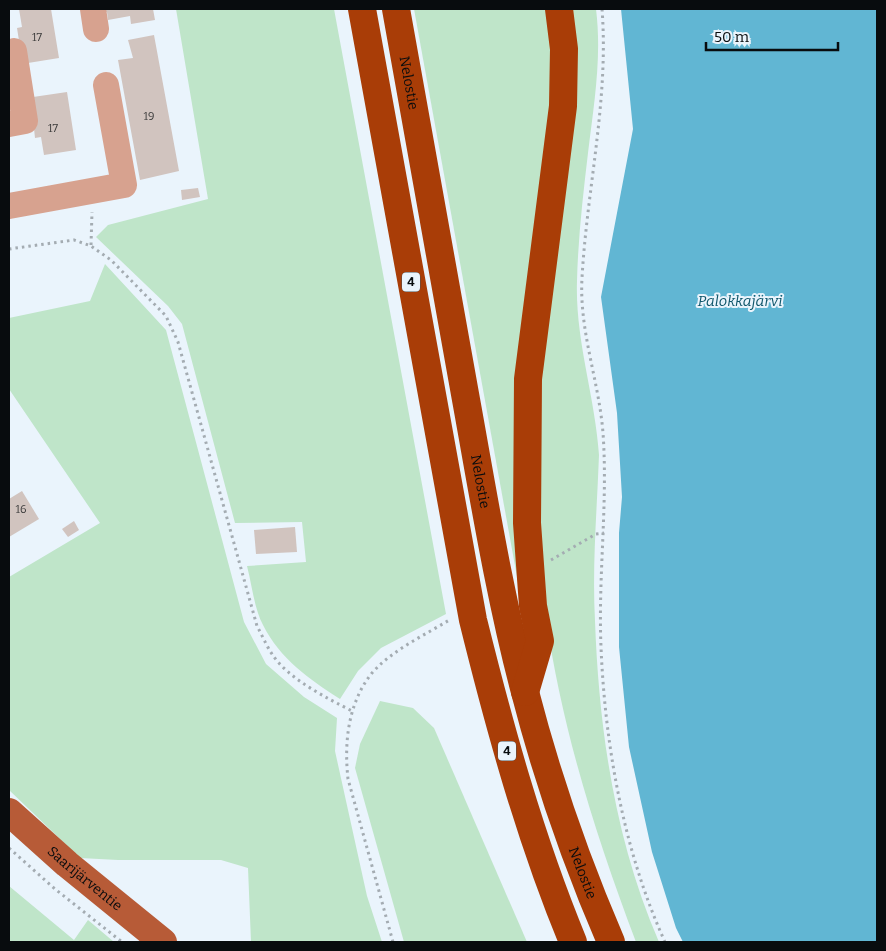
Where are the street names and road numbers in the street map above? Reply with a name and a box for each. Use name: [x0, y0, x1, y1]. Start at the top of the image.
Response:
street label: Nelostie: [396, 55, 422, 111]
road number: 4: [402, 272, 420, 292]
street label: Nelostie: [467, 453, 494, 510]
road number: 4: [498, 741, 516, 760]
street label: Saarijärventie: [44, 842, 126, 914]
street label: Nelostie: [565, 844, 601, 901]

